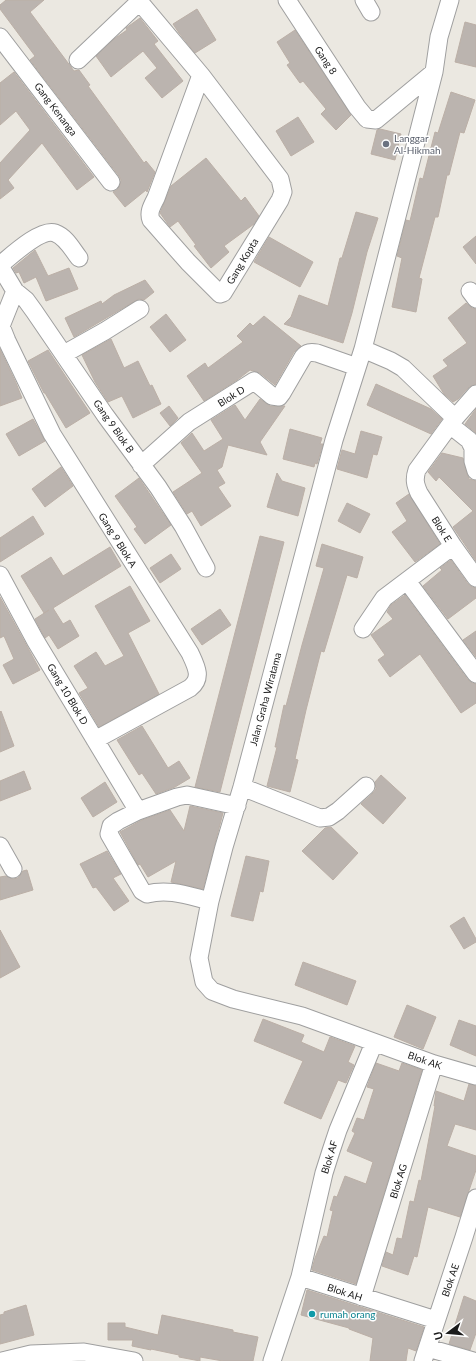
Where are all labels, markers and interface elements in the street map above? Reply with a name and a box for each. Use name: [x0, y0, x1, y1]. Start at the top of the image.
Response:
street label: Gang 8: [312, 44, 340, 77]
street label: Gang Kenanga: [32, 80, 80, 138]
place label: Langgar Al-Hikmah: [394, 132, 441, 156]
marker: Langgar Al-Hikmah: [381, 139, 391, 149]
street label: Gang Kopta: [224, 236, 260, 286]
street label: Blok D: [215, 383, 247, 409]
street label: Gang 9 Blok B: [91, 397, 137, 455]
street label: Gang 9 Blok A: [96, 510, 140, 570]
street label: Blok E: [430, 514, 455, 544]
street label: Jalan Graha Wiratama: [247, 651, 283, 747]
street label: Gang 10 Blok D: [45, 661, 91, 727]
street label: Blok AK: [406, 1049, 444, 1072]
street label: Blok AF: [318, 1139, 340, 1175]
street label: Blok AG: [387, 1162, 409, 1200]
street label: Blok AE: [439, 1262, 461, 1298]
street label: Blok AH: [326, 1281, 364, 1303]
place label: rumah orang: [320, 1308, 376, 1320]
marker: rumah orang: [307, 1309, 317, 1319]
north arrow: [428, 1313, 468, 1353]
text: U: [431, 1330, 445, 1342]

